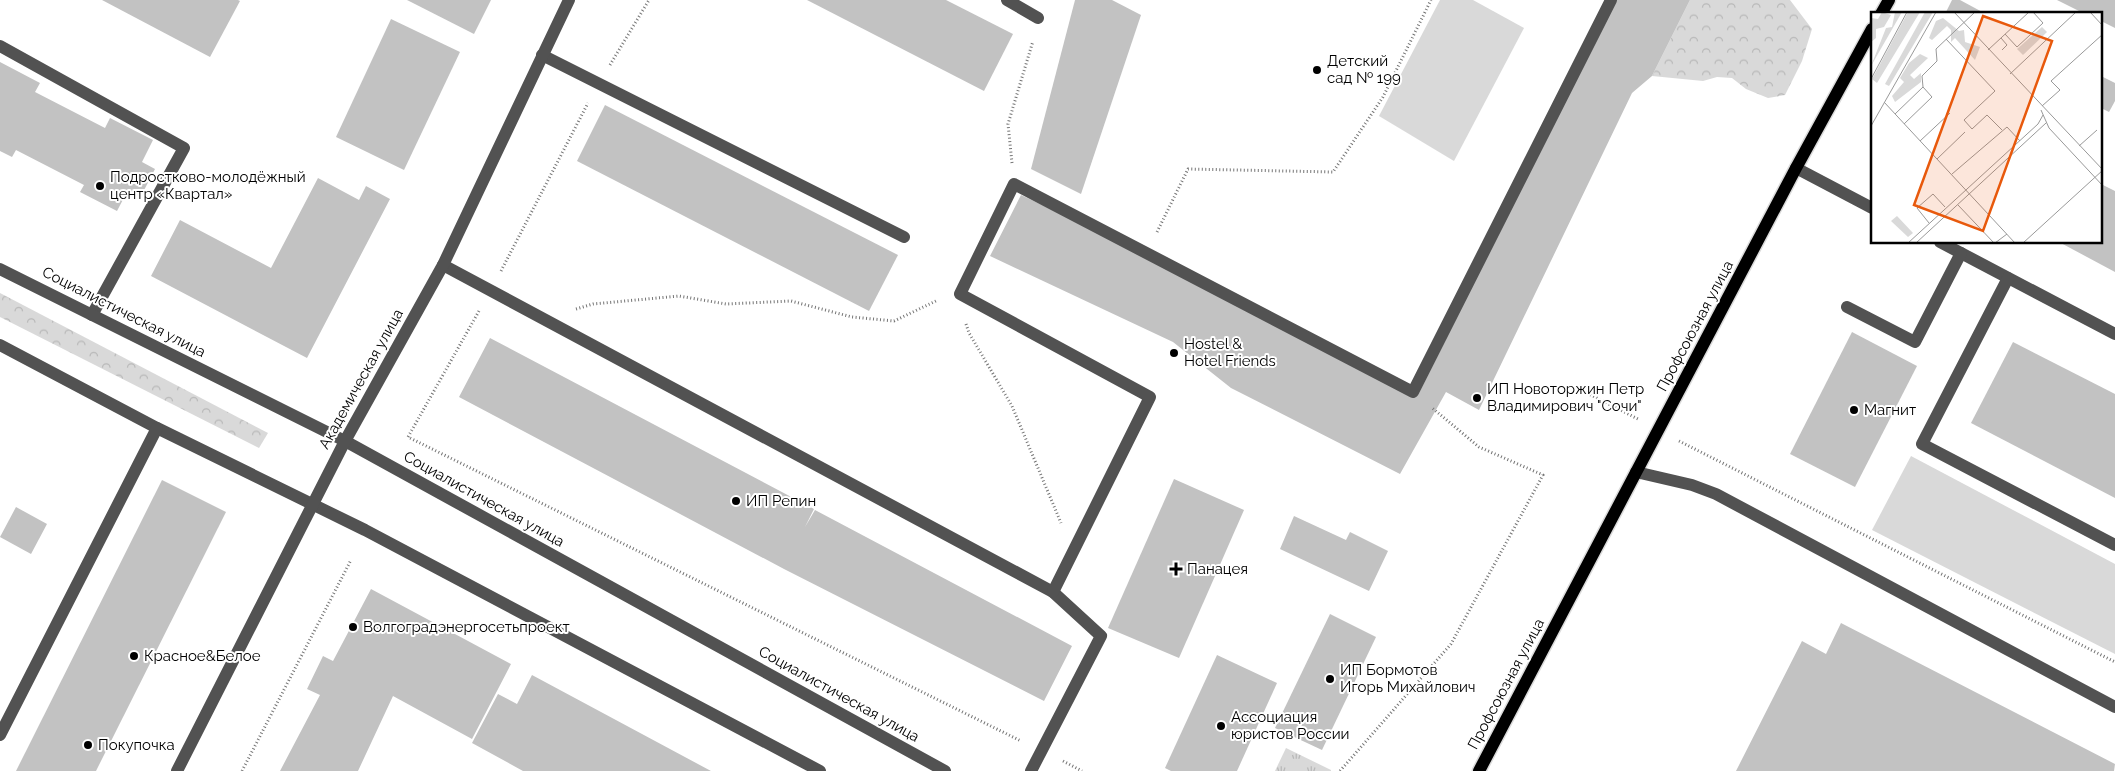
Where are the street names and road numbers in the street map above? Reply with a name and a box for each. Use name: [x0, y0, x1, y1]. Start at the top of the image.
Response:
street label: Профсоюзная улица: [1653, 258, 1737, 394]
street label: Социалистическая улица: [39, 263, 209, 361]
street label: Академическая улица: [315, 306, 407, 452]
street label: Социалистическая улица: [400, 447, 568, 551]
street label: Профсоюзная улица: [1464, 616, 1548, 752]
street label: Социалистическая улица: [755, 642, 923, 746]

